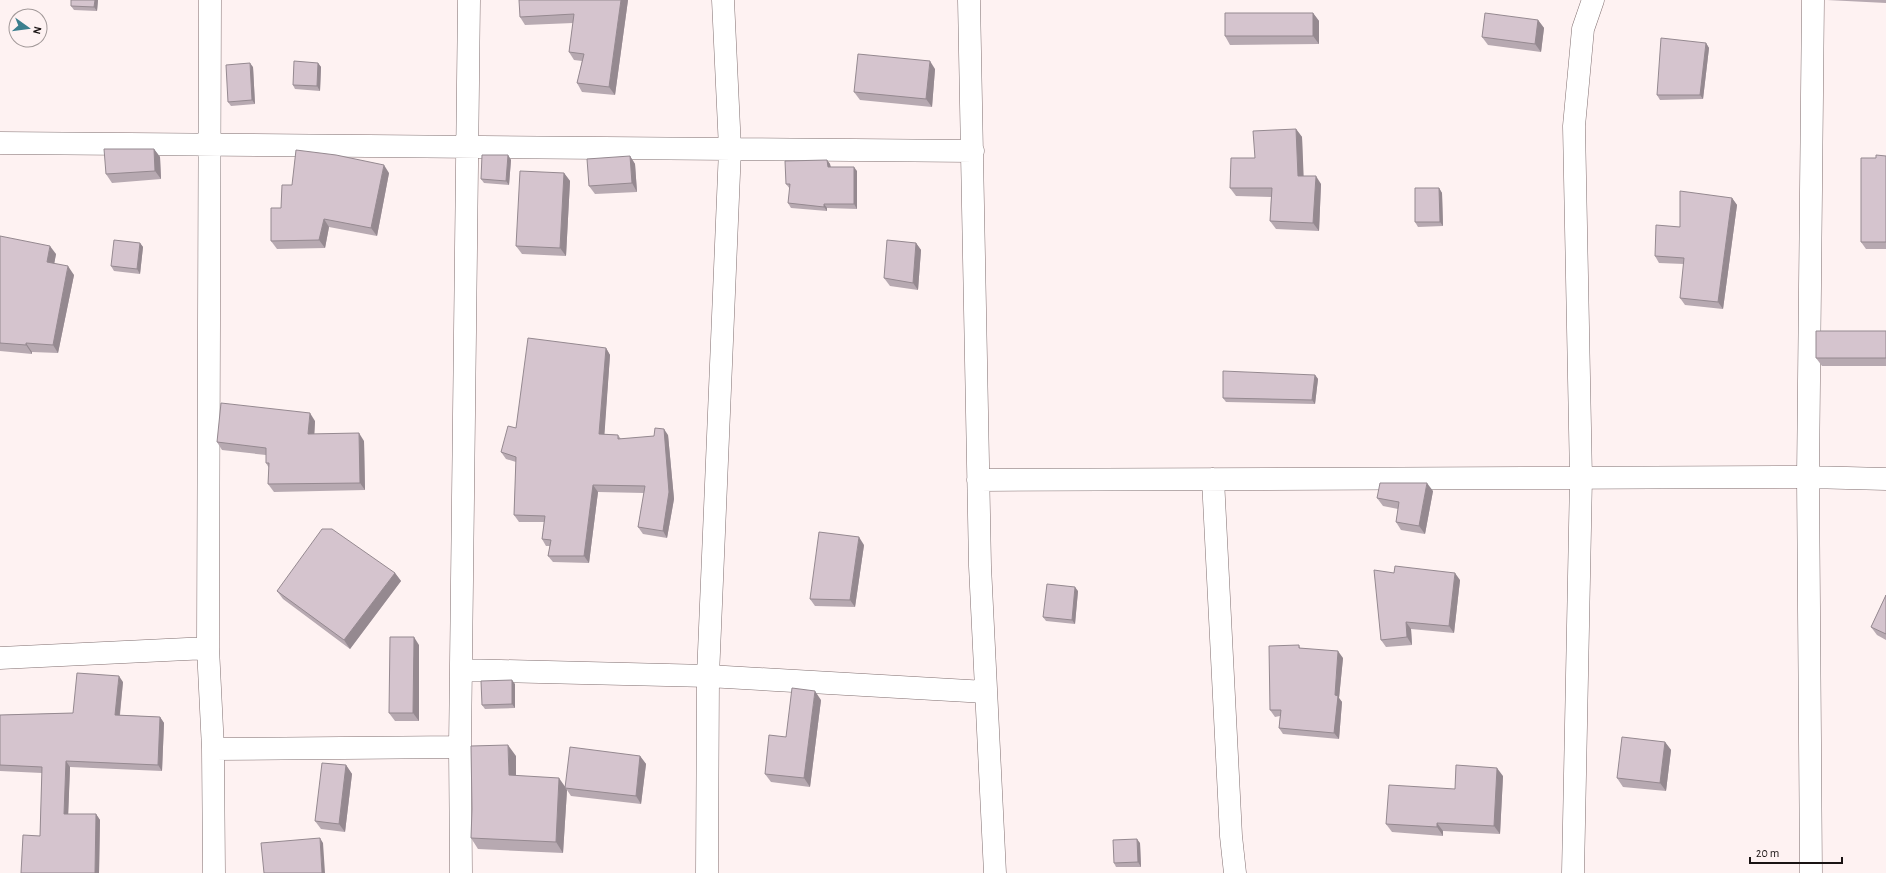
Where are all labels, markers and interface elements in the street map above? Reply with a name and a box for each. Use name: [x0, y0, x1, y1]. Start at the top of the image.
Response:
north arrow: [8, 8, 48, 48]
text: N: [31, 25, 43, 35]
scale bar: [1750, 839, 1842, 865]
text: 20 m: [1756, 847, 1779, 859]

